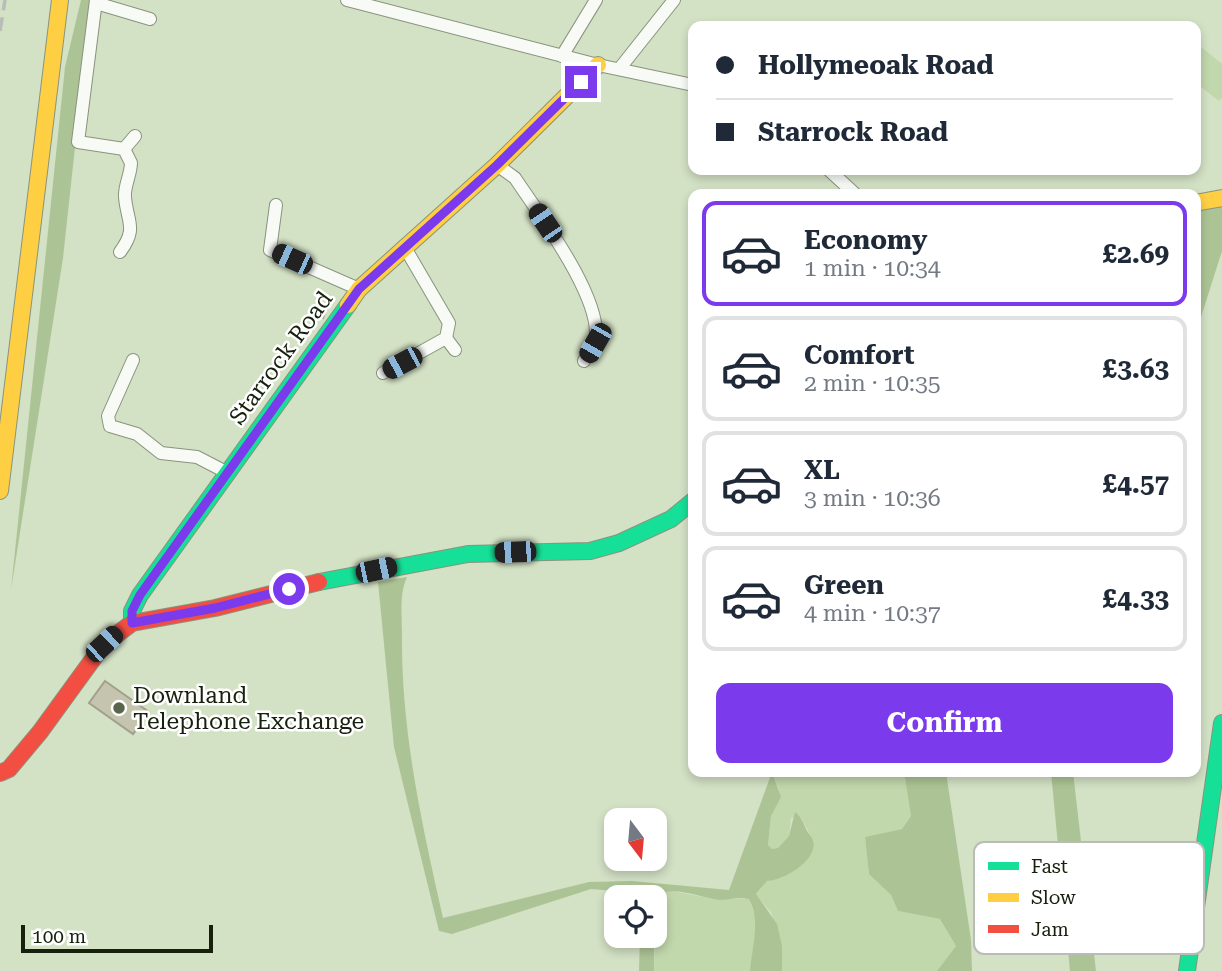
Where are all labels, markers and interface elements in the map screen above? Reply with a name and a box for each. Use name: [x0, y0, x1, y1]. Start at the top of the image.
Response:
text: Hollymeoak Road: [758, 50, 994, 80]
route end: [565, 66, 597, 98]
text: Starrock Road: [758, 117, 948, 147]
car: [525, 200, 566, 246]
icon: car: [720, 222, 783, 285]
text: Economy: [804, 225, 927, 255]
text: £2.69: [1103, 239, 1169, 269]
car: [269, 241, 316, 277]
text: 1 min · 10:34: [804, 255, 941, 282]
street label: Starrock Road: [224, 286, 338, 430]
car: [576, 320, 615, 366]
icon: car: [720, 337, 783, 400]
text: Comfort: [804, 340, 914, 370]
car: [379, 344, 426, 382]
text: £3.63: [1103, 354, 1169, 384]
text: 2 min · 10:35: [804, 370, 941, 397]
icon: car: [720, 452, 783, 515]
text: XL: [804, 455, 840, 485]
text: £4.57: [1103, 469, 1169, 499]
text: 3 min · 10:36: [804, 485, 941, 512]
car: [494, 541, 537, 563]
car: [354, 555, 399, 585]
icon: car: [720, 567, 783, 630]
text: Green: [804, 570, 884, 600]
route start: [273, 573, 305, 605]
text: £4.33: [1103, 584, 1169, 614]
text: 4 min · 10:37: [804, 600, 941, 627]
car: [82, 622, 127, 666]
place label: Downland Telephone Exchange: [133, 682, 364, 735]
button: Confirm: [716, 683, 1173, 763]
marker: Downland Telephone Exchange: [111, 700, 127, 716]
north arrow: [604, 808, 667, 872]
map controls: [604, 808, 667, 948]
legend: [974, 842, 1204, 954]
text: Fast: [1031, 855, 1068, 878]
button: locate: [604, 885, 667, 948]
text: Slow: [1031, 886, 1076, 909]
text: Jam: [1031, 918, 1069, 941]
scale bar: [21, 922, 214, 954]
text: 100 m: [32, 925, 86, 948]

